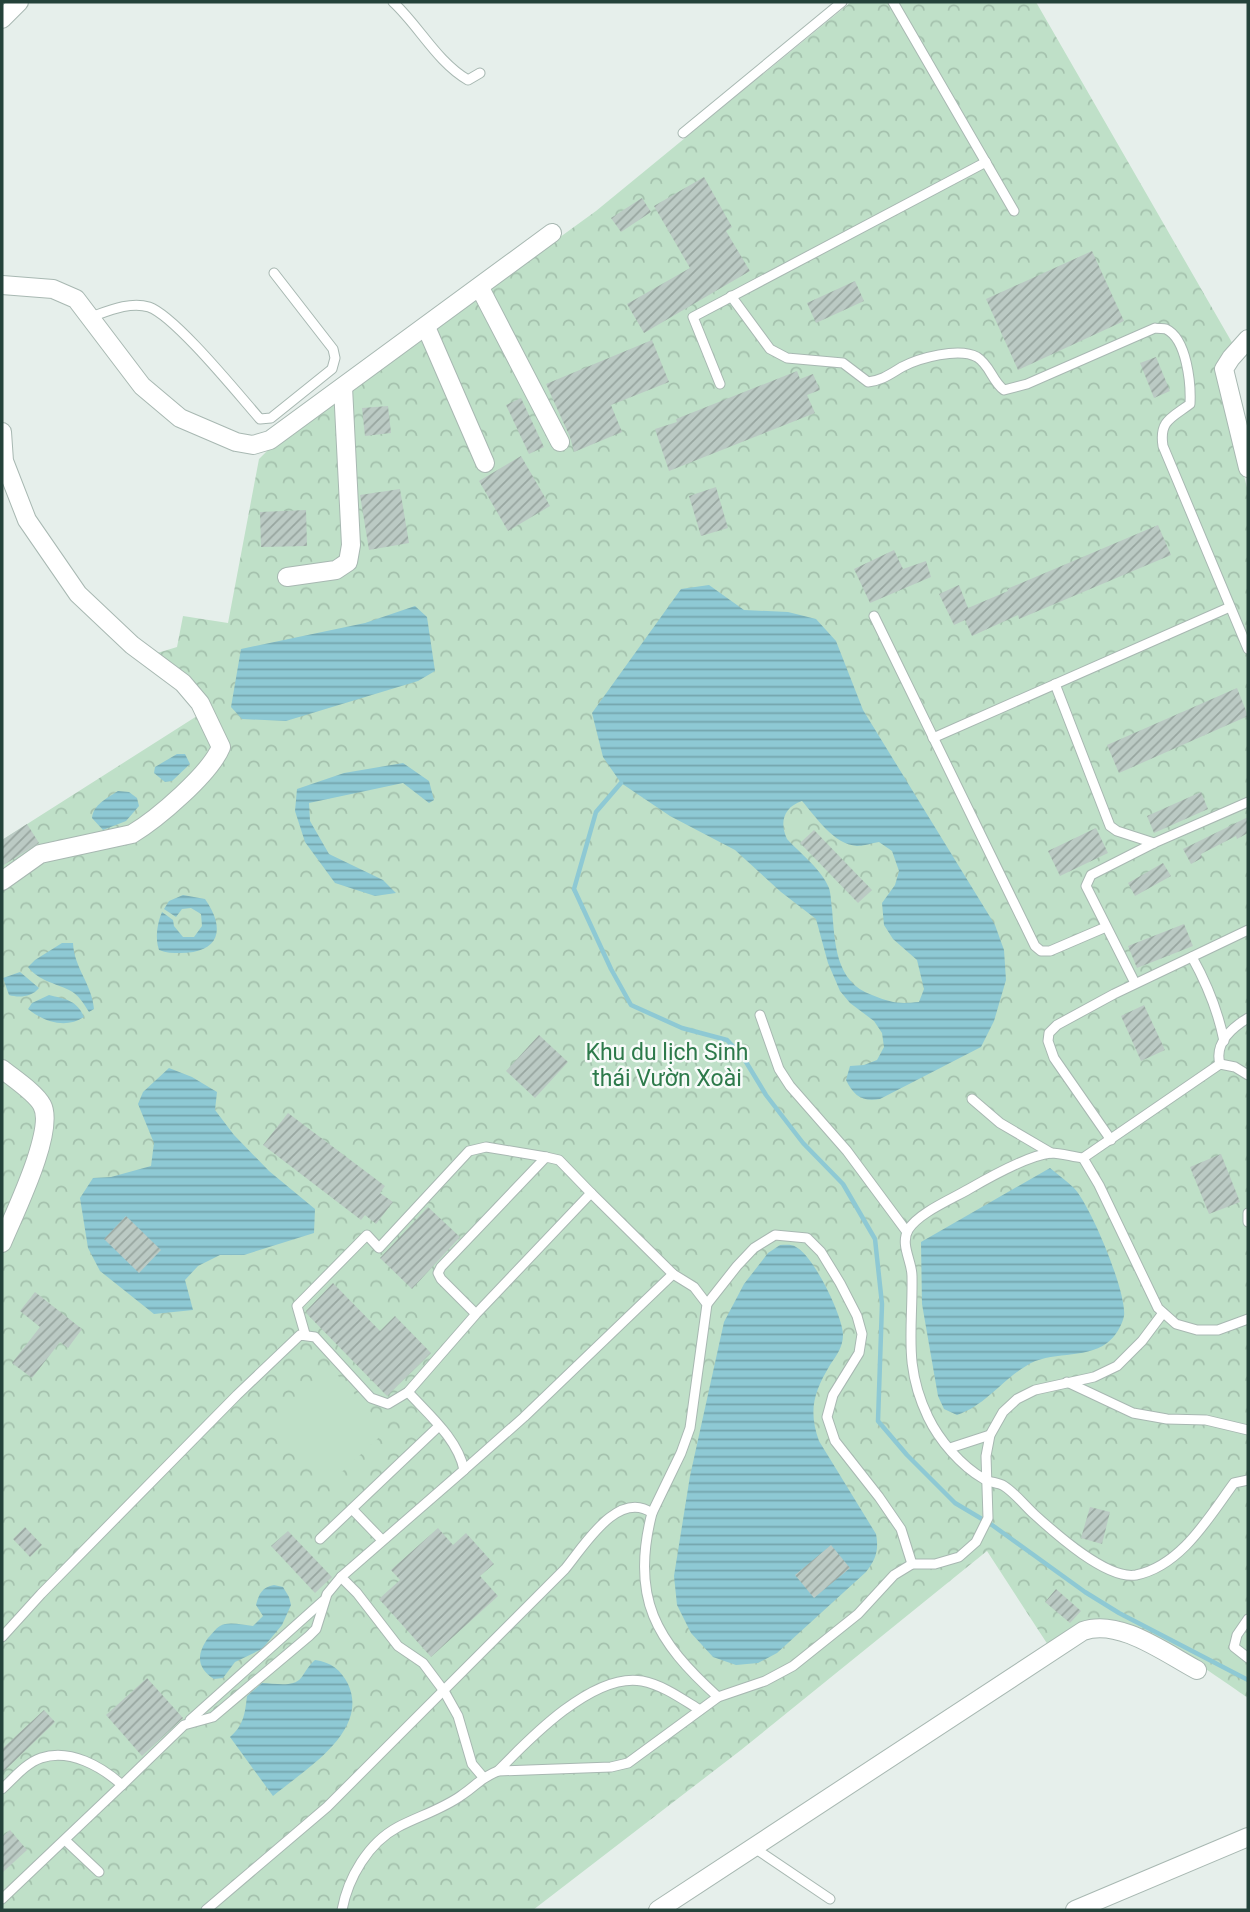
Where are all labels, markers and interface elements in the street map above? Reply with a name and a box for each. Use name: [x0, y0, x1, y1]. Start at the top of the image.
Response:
park label: Khu du lịch Sinh thái Vườn Xoài: [585, 1039, 749, 1092]

